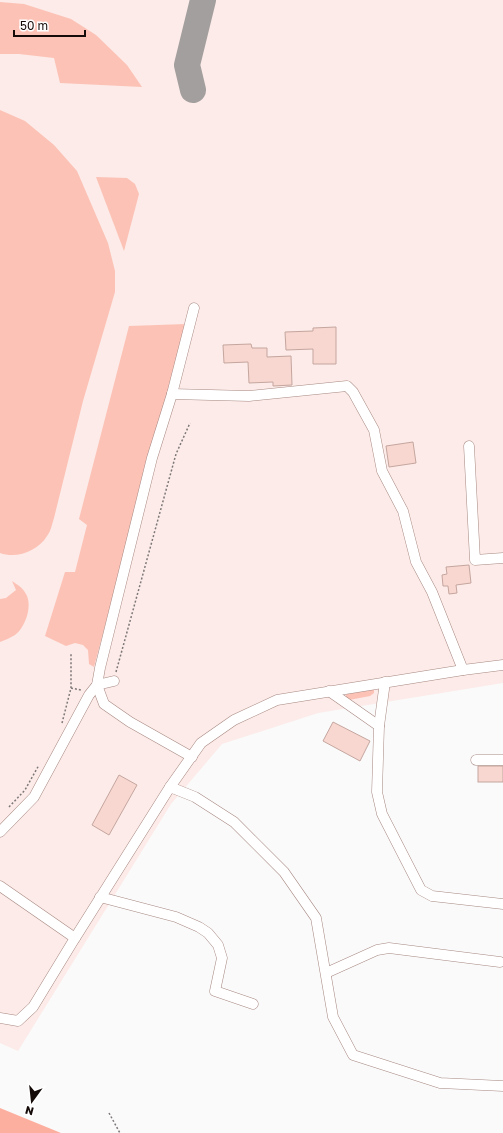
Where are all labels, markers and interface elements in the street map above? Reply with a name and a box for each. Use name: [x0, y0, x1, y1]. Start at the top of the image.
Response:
scale bar: [14, 12, 85, 38]
text: 50 m: [20, 18, 48, 33]
north arrow: [12, 1081, 52, 1121]
text: N: [24, 1104, 35, 1119]

